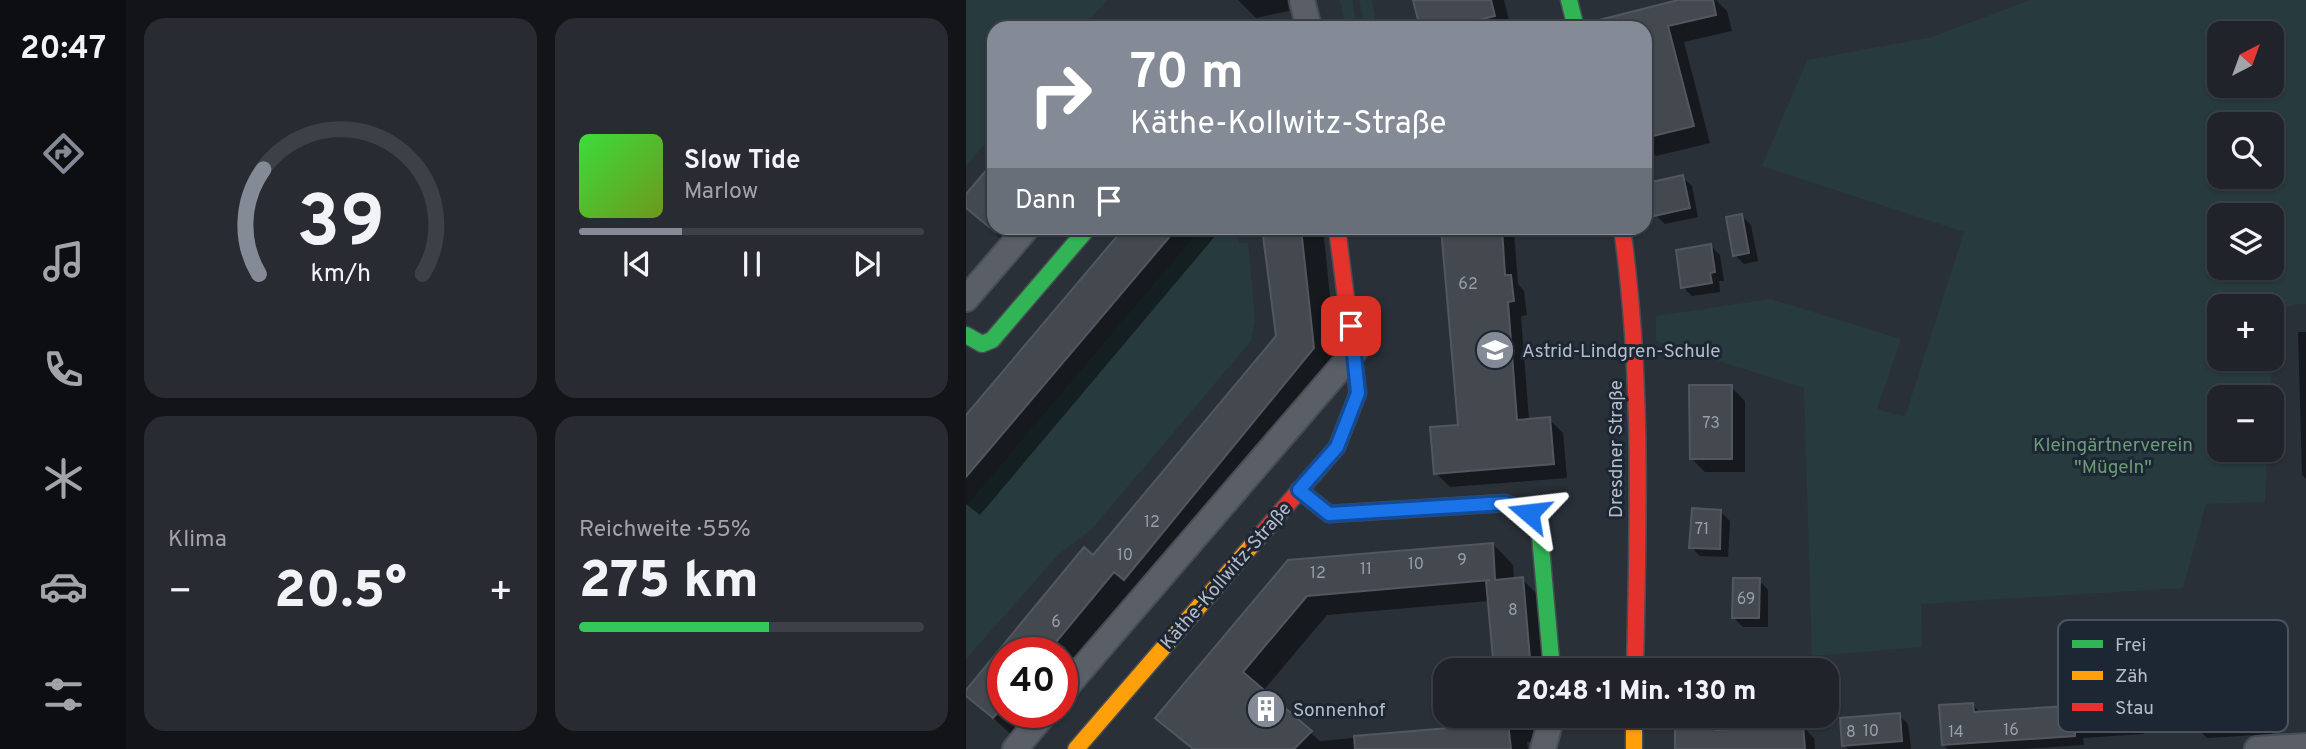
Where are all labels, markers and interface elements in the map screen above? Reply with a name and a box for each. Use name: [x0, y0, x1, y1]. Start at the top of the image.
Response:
north arrow: [2207, 21, 2284, 98]
map controls: [2207, 21, 2284, 462]
text: 20:47: [20, 30, 106, 70]
text: 70 m: [1130, 44, 1244, 106]
icon: right: [1015, 49, 1106, 140]
text: Käthe-Kollwitz-Straße: [1130, 105, 1447, 145]
button: search: [2207, 112, 2284, 189]
icon: directions: [39, 129, 88, 178]
text: Slow Tide: [684, 145, 801, 178]
text: Marlow: [684, 178, 758, 207]
text: 39: [296, 181, 385, 273]
icon: arrive: [1090, 182, 1128, 220]
text: Dann: [1015, 185, 1076, 218]
button: layers: [2207, 203, 2284, 280]
icon: music: [39, 237, 88, 286]
icon: previous: [618, 245, 656, 283]
icon: pause: [733, 245, 771, 283]
icon: next: [848, 245, 886, 283]
text: km/h: [310, 259, 371, 291]
house number: 62: [1458, 275, 1478, 295]
button: +: [2207, 294, 2284, 371]
pin: [1321, 296, 1381, 356]
icon: arrive: [1332, 307, 1370, 345]
school or university icon: Astrid-Lindgren-Schule: [1474, 329, 1516, 371]
place label: Astrid-Lindgren-Schule: [1522, 340, 1721, 364]
icon: phone: [39, 345, 88, 394]
street label: Dresdner Straße: [1605, 380, 1629, 518]
button: −: [2207, 385, 2284, 462]
house number: 73: [1702, 414, 1720, 434]
park label: Kleingärtnerverein "Mügeln": [2033, 434, 2193, 480]
icon: climate: [39, 454, 88, 503]
position arrow: [1492, 476, 1566, 550]
street label: Käthe-Kollwitz-Straße: [1156, 498, 1297, 655]
house number: 12: [1144, 513, 1160, 533]
text: Reichweite · 55%: [579, 516, 751, 545]
house number: 71: [1695, 520, 1709, 540]
text: Klima: [168, 526, 227, 555]
house number: 10: [1117, 546, 1133, 566]
text: 275 km: [579, 550, 759, 616]
house number: 9: [1457, 551, 1467, 571]
house number: 10: [1408, 555, 1424, 575]
text: 20.5°: [274, 560, 407, 626]
house number: 11: [1360, 560, 1372, 580]
icon: car: [39, 562, 88, 611]
house number: 12: [1310, 564, 1326, 584]
text: −: [168, 569, 193, 618]
text: +: [488, 569, 513, 618]
house number: 69: [1737, 590, 1755, 610]
house number: 8: [1508, 601, 1518, 621]
house number: 6: [1051, 613, 1061, 633]
legend: [2058, 620, 2288, 732]
text: Frei: [2115, 634, 2146, 658]
speed limit sign: 40: [987, 637, 1078, 728]
text: Zäh: [2115, 665, 2148, 689]
icon: filters: [39, 670, 88, 719]
text: 20:48 · 1 Min. · 130 m: [1516, 676, 1756, 709]
building icon: Sonnenhof: [1245, 688, 1287, 730]
text: Stau: [2115, 697, 2154, 721]
place label: Sonnenhof: [1293, 699, 1386, 723]
house number: 16: [2003, 721, 2019, 741]
house number: 10: [1863, 722, 1879, 742]
house number: 8: [1846, 723, 1856, 743]
house number: 14: [1948, 723, 1964, 743]

